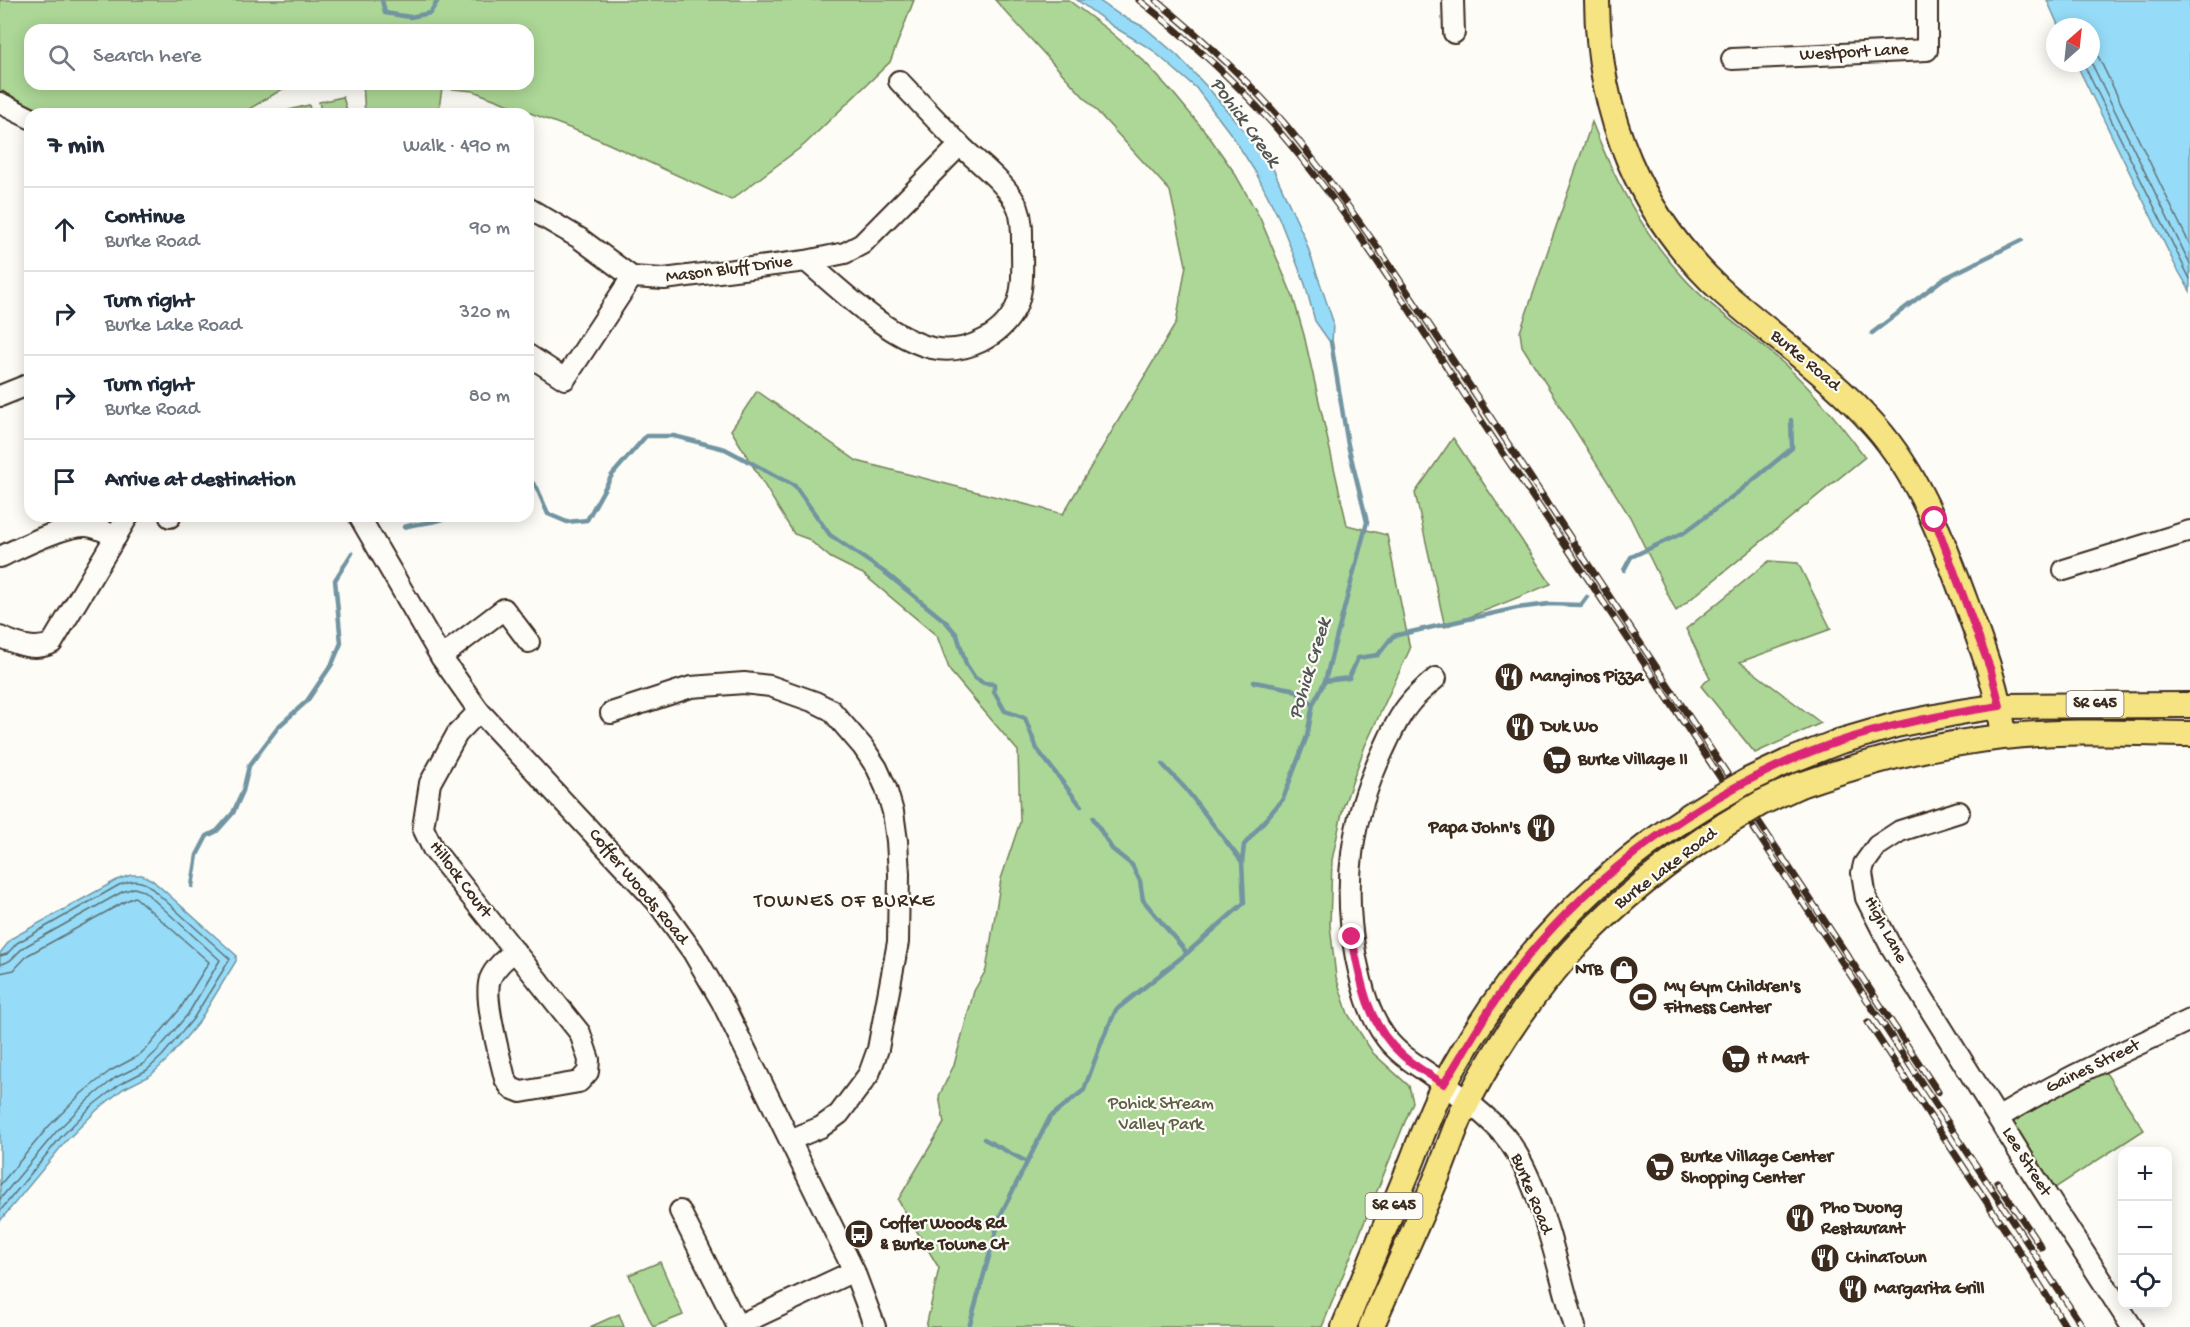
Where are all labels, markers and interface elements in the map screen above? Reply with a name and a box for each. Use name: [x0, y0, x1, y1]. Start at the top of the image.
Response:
north arrow: [2046, 18, 2100, 72]
search box: [24, 24, 534, 90]
street label: Westport Lane: [1799, 40, 1910, 66]
icon: search: [45, 41, 78, 74]
text: Search here: [93, 44, 201, 70]
water label: Pohick Creek: [1204, 74, 1285, 174]
text: 7 min: [48, 132, 104, 163]
text: Walk · 490 m: [403, 136, 510, 159]
text: Continue: [105, 205, 185, 231]
icon: ahead: [48, 213, 81, 246]
text: 90 m: [470, 218, 510, 241]
text: Burke Road: [105, 231, 199, 254]
street label: Mason Bluff Drive: [664, 252, 794, 288]
text: Turn right: [105, 289, 193, 315]
icon: right: [48, 297, 81, 330]
text: 320 m: [460, 302, 510, 325]
text: Burke Lake Road: [105, 315, 242, 338]
street label: Burke Road: [1765, 325, 1845, 397]
text: Turn right: [105, 373, 193, 399]
icon: right: [48, 381, 81, 414]
text: 80 m: [469, 386, 510, 409]
text: Burke Road: [105, 399, 199, 422]
icon: arrive: [48, 465, 81, 498]
text: Arrive at destination: [105, 468, 295, 494]
route start: [1921, 506, 1947, 532]
water label: Pohick Creek: [1285, 614, 1338, 722]
restaurant icon: Manginos Pizza: [1493, 661, 1525, 693]
place label: Manginos Pizza: [1530, 667, 1645, 688]
road number: SR 645: [2066, 691, 2124, 717]
restaurant icon: Duk Wo: [1504, 711, 1536, 743]
place label: Duk Wo: [1539, 717, 1599, 738]
supermarket icon: Burke Village II: [1541, 744, 1573, 776]
place label: Burke Village II: [1577, 750, 1688, 771]
restaurant icon: Papa John's: [1525, 812, 1557, 844]
place label: Papa John's: [1428, 818, 1521, 839]
street label: Burke Lake Road: [1610, 823, 1723, 915]
street label: Coffer Woods Road: [583, 825, 694, 950]
street label: Hillock Court: [424, 837, 497, 924]
district label: TOWNES OF BURKE: [753, 891, 936, 914]
street label: High Lane: [1859, 893, 1912, 968]
route end: [1338, 923, 1364, 949]
shop icon: NTB: [1608, 954, 1640, 986]
place label: NTB: [1575, 960, 1604, 981]
place label: My Gym Children's Fitness Center: [1663, 977, 1801, 1019]
sports icon: My Gym Children's Fitness Center: [1627, 981, 1659, 1013]
street label: Gaines Street: [2043, 1034, 2145, 1099]
supermarket icon: H Mart: [1720, 1043, 1752, 1075]
place label: H Mart: [1757, 1049, 1809, 1070]
park label: Pohick Stream Valley Park: [1107, 1094, 1214, 1136]
street label: Lee Street: [1997, 1124, 2056, 1202]
place label: Burke Village Center Shopping Center: [1680, 1147, 1835, 1189]
map controls: [2118, 1147, 2172, 1309]
button: +: [2118, 1147, 2172, 1201]
street label: Burke Road: [1505, 1150, 1557, 1239]
supermarket icon: Burke Village Center Shopping Center: [1644, 1151, 1676, 1183]
road number: SR 645: [1366, 1193, 1422, 1219]
place label: Pho Duong Restaurant: [1820, 1198, 1906, 1240]
button: −: [2118, 1201, 2172, 1255]
restaurant icon: Pho Duong Restaurant: [1784, 1202, 1816, 1234]
place label: Coffer Woods Rd & Burke Towne Ct: [879, 1214, 1009, 1256]
bus stop icon: Coffer Woods Rd & Burke Towne Ct: [843, 1218, 875, 1250]
restaurant icon: ChinaTown: [1809, 1242, 1841, 1274]
place label: ChinaTown: [1845, 1248, 1927, 1269]
button: locate: [2118, 1255, 2172, 1309]
restaurant icon: Margarita Grill: [1837, 1273, 1869, 1305]
place label: Margarita Grill: [1874, 1279, 1985, 1300]

